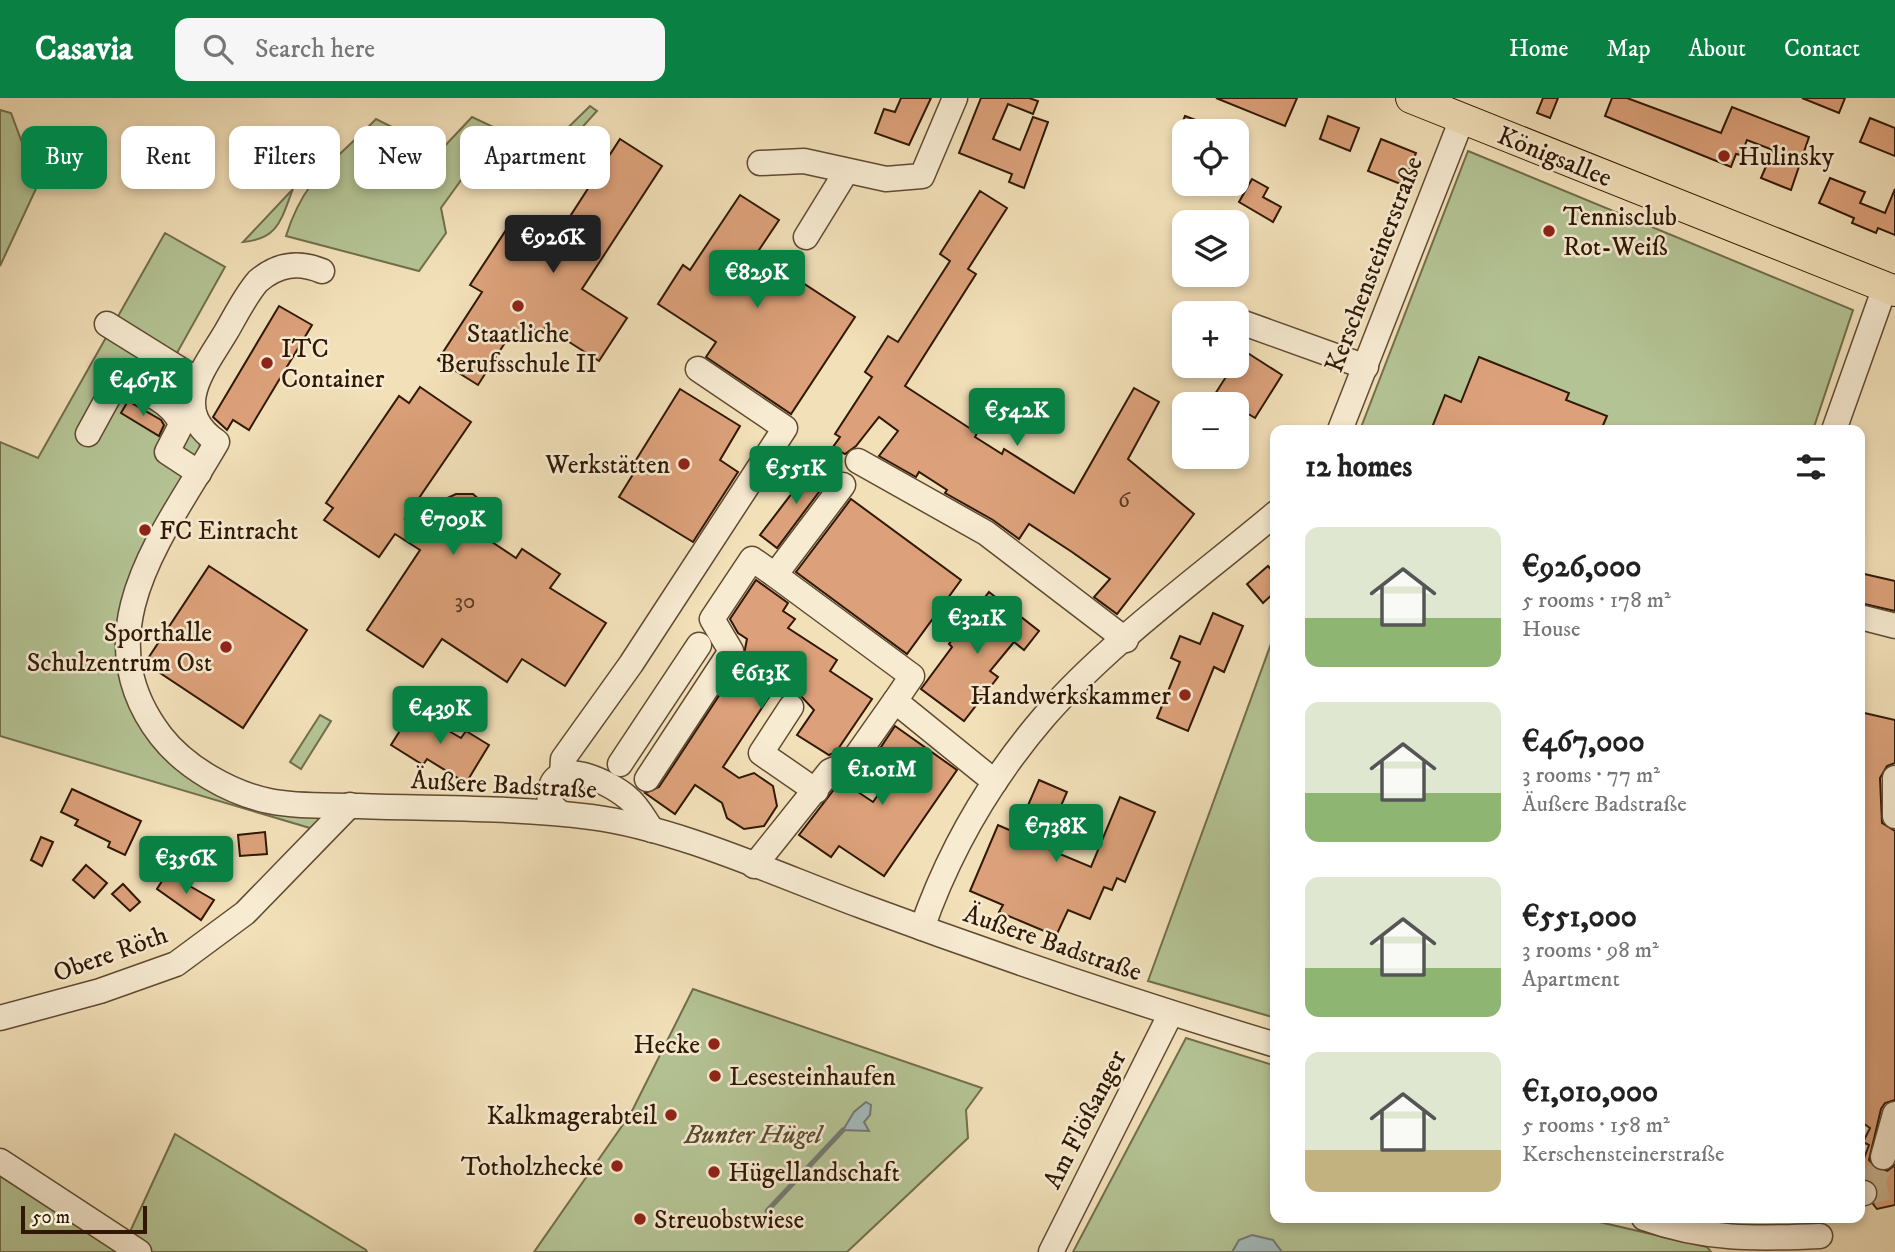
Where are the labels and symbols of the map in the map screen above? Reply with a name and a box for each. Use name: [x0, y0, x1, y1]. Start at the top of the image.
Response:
street label: Königsallee: [1492, 120, 1616, 195]
place label: Hulinsky: [1738, 141, 1835, 174]
marker: Hulinsky: [1716, 148, 1732, 164]
street label: Kerschensteinerstraße: [1318, 152, 1431, 377]
place label: Tennisclub Rot-Weiß: [1563, 201, 1677, 264]
pin: €926K: [504, 216, 602, 275]
marker: Tennisclub Rot-Weiß: [1541, 223, 1557, 239]
pin: €829K: [708, 250, 806, 310]
marker: Staatliche Berufsschule II: [510, 298, 526, 314]
place label: Staatliche Berufsschule II: [439, 318, 597, 381]
place label: ITC Container: [281, 333, 385, 396]
marker: ITC Container: [259, 355, 275, 371]
pin: €467K: [94, 358, 192, 418]
pin: €542K: [968, 388, 1066, 448]
pin: €551K: [747, 446, 845, 506]
place label: Werkstätten: [544, 449, 670, 482]
marker: Werkstätten: [676, 456, 692, 472]
house number: 6: [1118, 486, 1131, 515]
pin: €709K: [404, 498, 502, 557]
place label: FC Eintracht: [159, 515, 298, 548]
marker: FC Eintracht: [137, 522, 153, 538]
house number: 30: [455, 587, 475, 616]
pin: €321K: [928, 596, 1026, 656]
place label: Sporthalle Schulzentrum Ost: [27, 617, 212, 680]
marker: Sporthalle Schulzentrum Ost: [218, 639, 234, 655]
pin: €613K: [712, 652, 810, 711]
place label: Handwerkskammer: [970, 680, 1171, 713]
pin: €439K: [391, 686, 489, 746]
marker: Handwerkskammer: [1177, 687, 1193, 703]
pin: €1.01M: [825, 748, 939, 807]
street label: Äußere Badstraße: [410, 764, 598, 807]
pin: €738K: [1007, 804, 1105, 864]
pin: €356K: [137, 836, 235, 896]
street label: Äußere Badstraße: [959, 897, 1146, 989]
street label: Obere Röth: [49, 918, 172, 990]
place label: Hecke: [633, 1029, 700, 1062]
marker: Hecke: [706, 1036, 722, 1052]
street label: Am Flößanger: [1036, 1044, 1135, 1195]
place label: Lesesteinhaufen: [729, 1061, 896, 1094]
marker: Lesesteinhaufen: [707, 1068, 723, 1084]
place label: Kalkmagerabteil: [486, 1100, 657, 1133]
marker: Kalkmagerabteil: [663, 1107, 679, 1123]
park label: Bunter Hügel: [683, 1119, 825, 1152]
place label: Totholzhecke: [461, 1151, 603, 1184]
place label: Hügellandschaft: [728, 1157, 900, 1190]
marker: Totholzhecke: [609, 1158, 625, 1174]
marker: Hügellandschaft: [706, 1164, 722, 1180]
scale bar: [21, 1203, 147, 1235]
place label: Streuobstwiese: [654, 1204, 804, 1237]
marker: Streuobstwiese: [632, 1211, 648, 1227]

